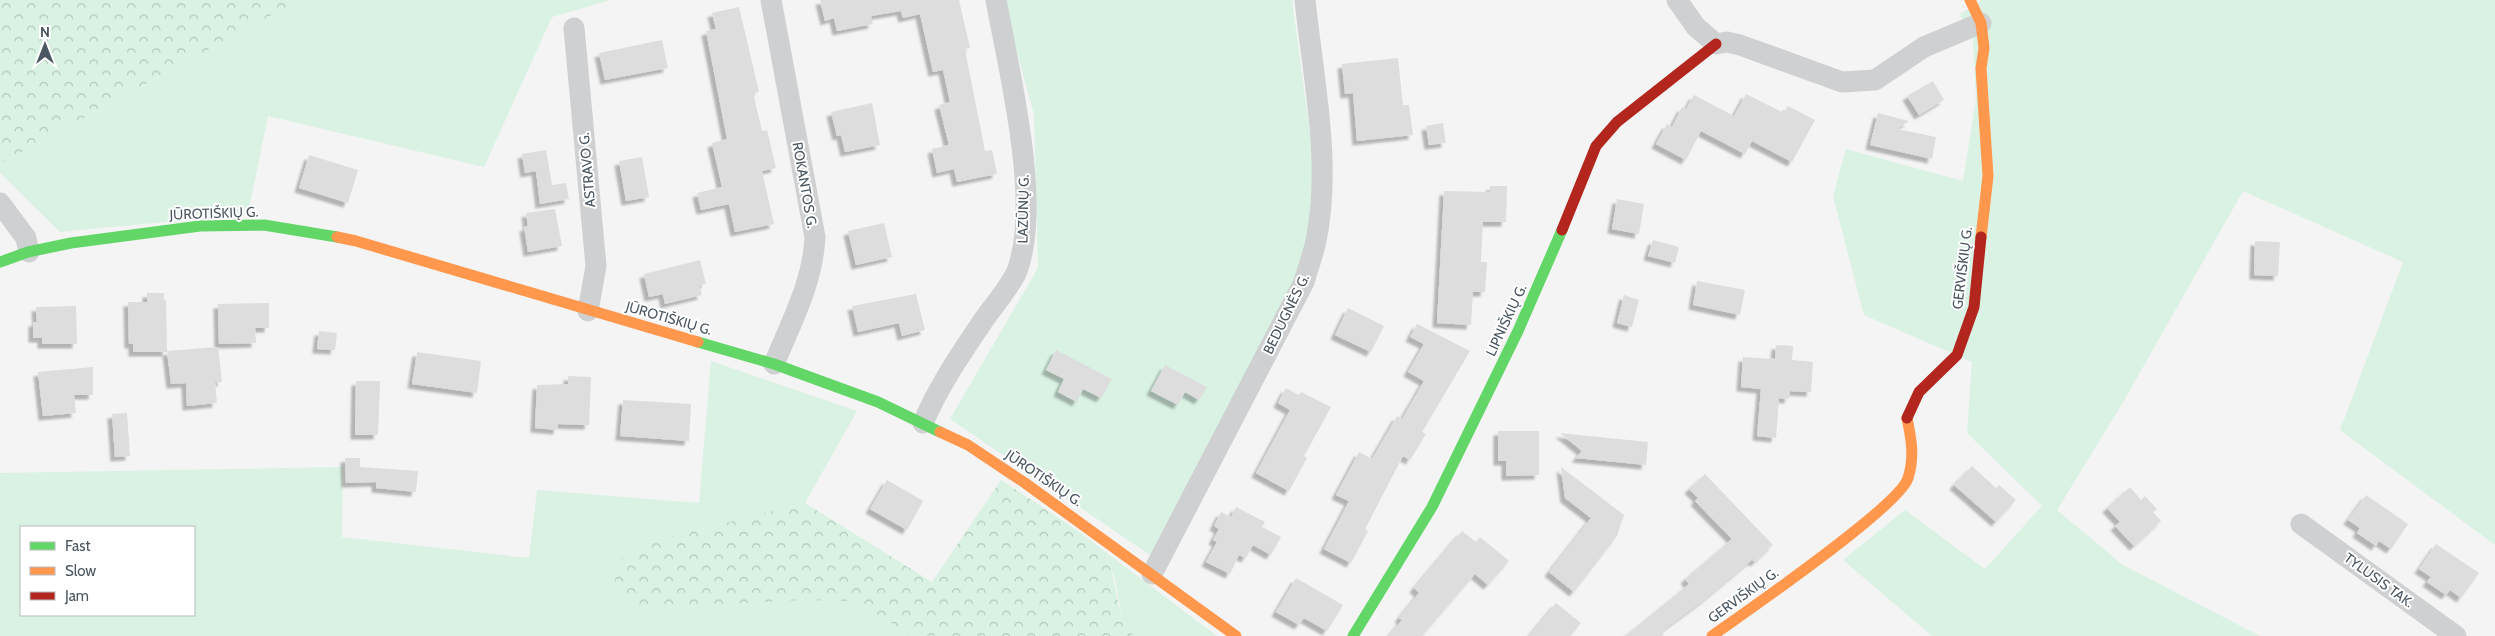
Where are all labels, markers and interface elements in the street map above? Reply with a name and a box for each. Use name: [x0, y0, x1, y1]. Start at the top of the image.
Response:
north arrow: [20, 20, 70, 70]
text: N: [40, 23, 50, 41]
street label: ASTRAVO G.: [575, 132, 599, 208]
street label: ROKANTOS G.: [789, 141, 821, 230]
street label: LAZŪNŲ G.: [1013, 174, 1033, 244]
street label: JŪROTIŠKIŲ G.: [168, 202, 259, 224]
street label: GERVIŠKIŲ G.: [1948, 226, 1976, 310]
street label: BEDUGNĖS G.: [1259, 271, 1313, 357]
street label: LIPNIŠKIŲ G.: [1482, 281, 1531, 359]
street label: JŪROTIŠKIŲ G.: [623, 297, 714, 339]
street label: JŪROTIŠKIŲ G.: [1001, 445, 1086, 510]
legend: [20, 526, 195, 616]
text: Fast: [65, 537, 90, 555]
street label: TYLUSIS TAK.: [2341, 549, 2417, 611]
text: Slow: [65, 562, 96, 580]
street label: GERVIŠKIŲ G.: [1704, 563, 1782, 627]
text: Jam: [64, 587, 89, 605]

